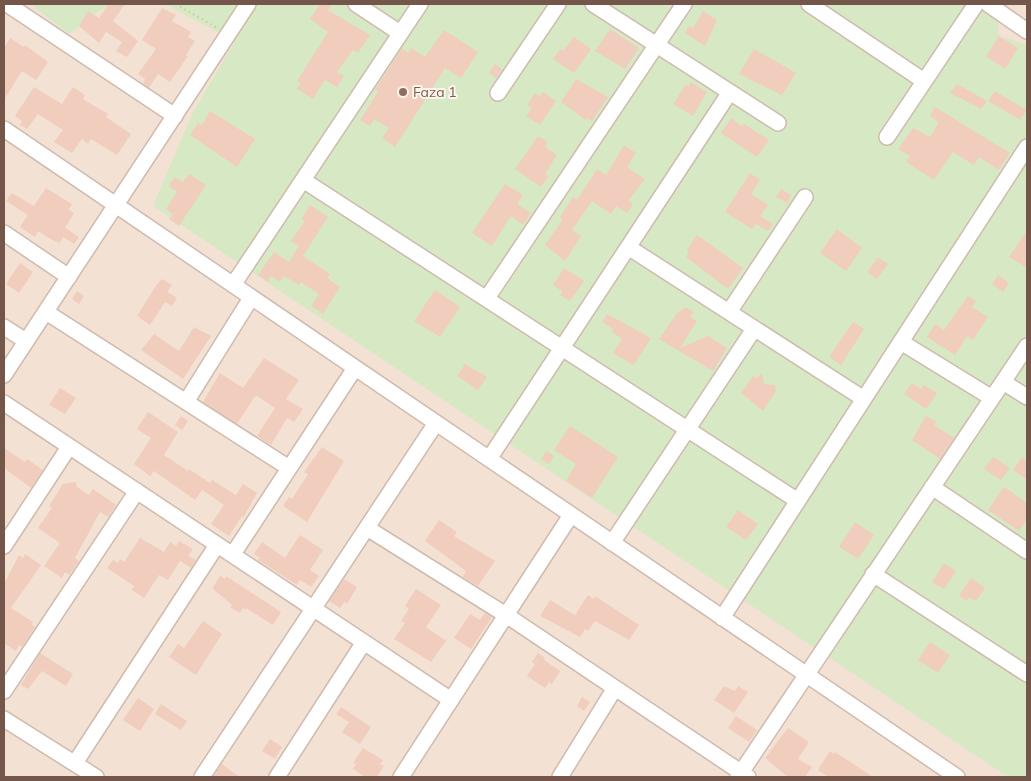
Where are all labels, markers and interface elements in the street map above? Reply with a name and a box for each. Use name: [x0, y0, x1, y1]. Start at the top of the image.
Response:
place label: Faza 1: [413, 83, 457, 101]
marker: Faza 1: [397, 86, 409, 98]

